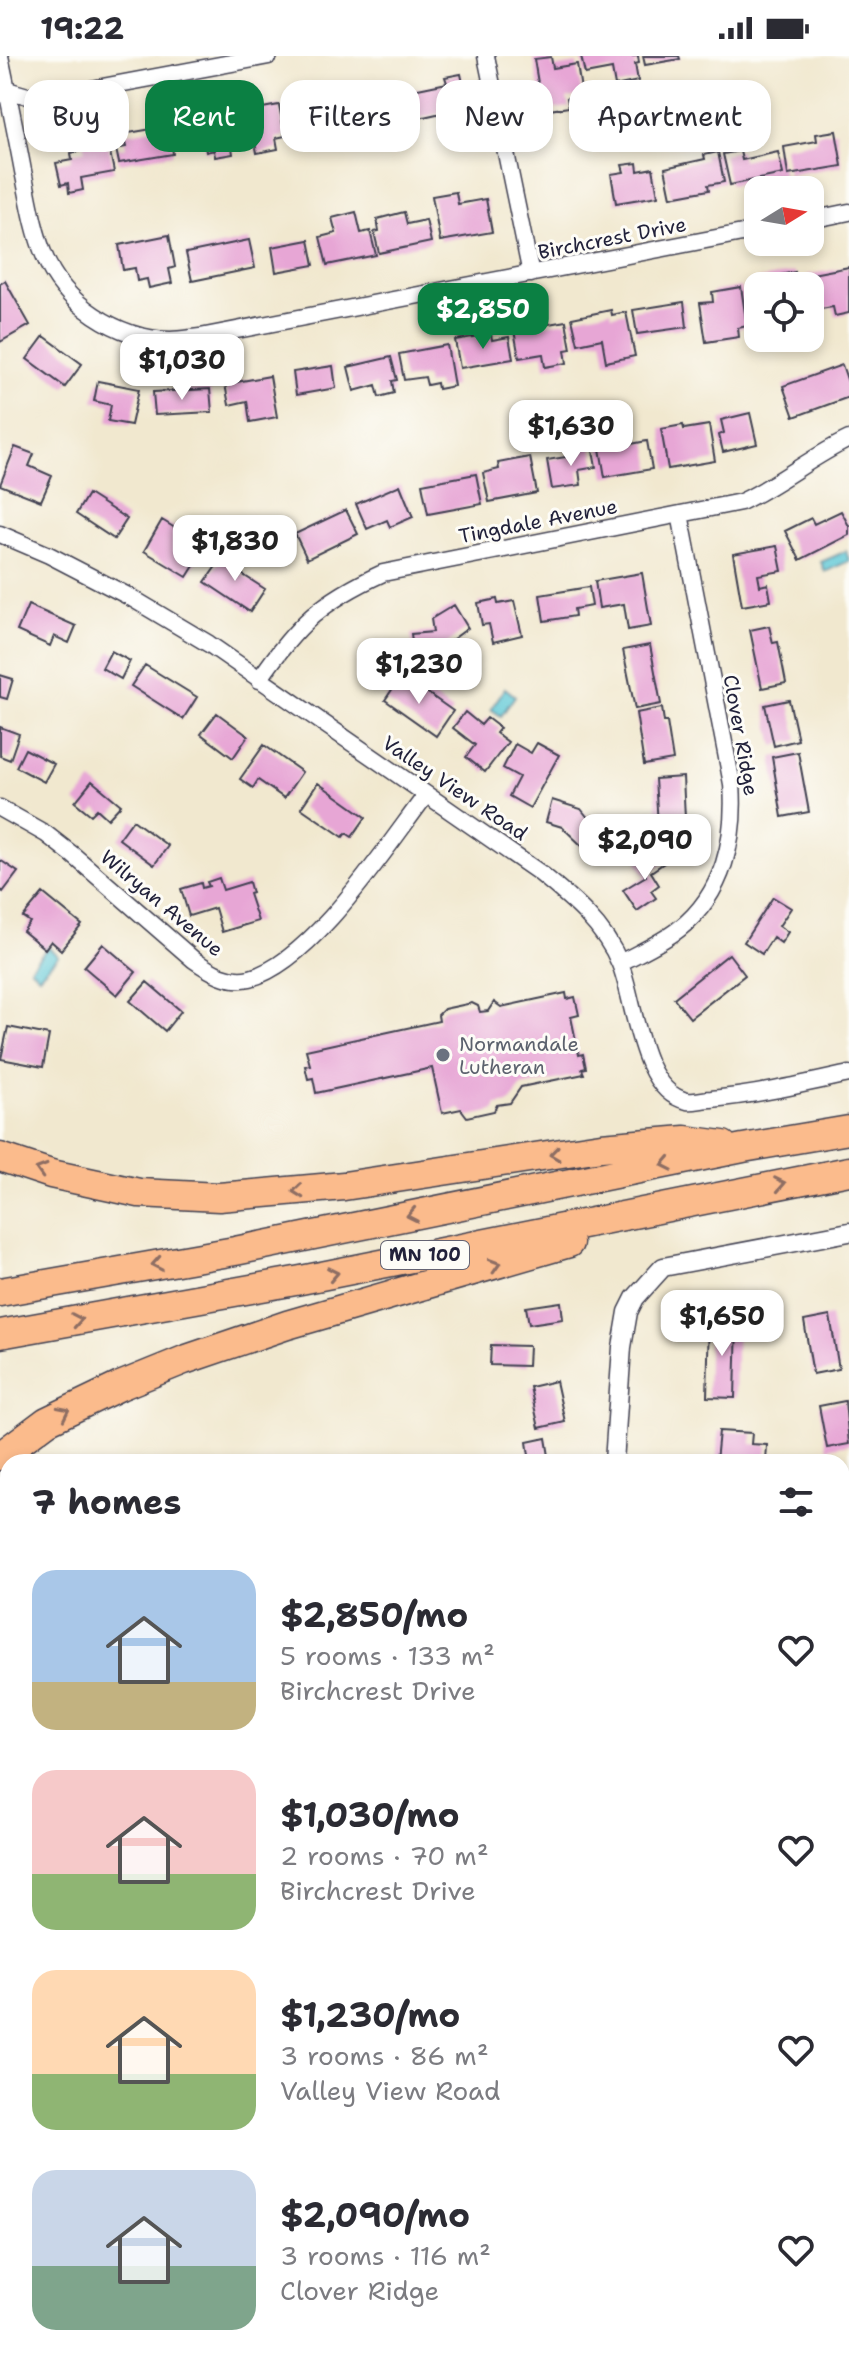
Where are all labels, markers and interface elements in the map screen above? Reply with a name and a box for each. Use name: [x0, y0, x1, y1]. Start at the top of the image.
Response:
text: 19:22: [40, 8, 124, 49]
chip: Buy: [24, 80, 129, 152]
chip: Rent: [145, 80, 264, 152]
chip: Filters: [280, 80, 420, 152]
chip: New: [436, 80, 553, 152]
chip: Apartment: [569, 80, 771, 152]
north arrow: [744, 176, 824, 256]
map controls: [744, 176, 824, 352]
street label: Birchcrest Drive: [536, 211, 688, 265]
button: locate: [744, 272, 824, 352]
pin: $2,850: [418, 283, 548, 351]
text: $2,850: [436, 291, 530, 326]
pin: $1,030: [117, 334, 247, 402]
text: $1,030: [138, 342, 226, 377]
pin: $1,630: [506, 400, 636, 468]
text: $1,630: [527, 408, 615, 443]
street label: Tingdale Avenue: [456, 493, 620, 549]
pin: $1,830: [170, 515, 300, 583]
text: $1,830: [191, 523, 279, 558]
pin: $1,230: [354, 638, 484, 706]
text: $1,230: [375, 646, 463, 681]
street label: Clover Ridge: [718, 672, 764, 798]
street label: Valley View Road: [377, 730, 533, 846]
pin: $2,090: [580, 814, 710, 882]
text: $2,090: [597, 822, 693, 857]
street label: Wilryan Avenue: [95, 844, 229, 962]
place label: Normandale Lutheran: [459, 1031, 579, 1080]
marker: Normandale Lutheran: [434, 1046, 452, 1064]
one-way arrow: [548, 1145, 562, 1162]
one-way arrow: [661, 1155, 674, 1172]
one-way arrow: [34, 1164, 48, 1180]
one-way arrow: [773, 1177, 786, 1194]
one-way arrow: [291, 1182, 304, 1199]
one-way arrow: [406, 1206, 419, 1223]
road number: MN 100: [381, 1241, 469, 1269]
one-way arrow: [150, 1255, 164, 1272]
one-way arrow: [488, 1258, 502, 1274]
one-way arrow: [325, 1266, 339, 1283]
pin: $1,650: [657, 1290, 787, 1358]
text: $1,650: [679, 1298, 765, 1333]
one-way arrow: [70, 1312, 83, 1329]
one-way arrow: [56, 1406, 71, 1422]
text: 7 homes: [32, 1479, 181, 1525]
icon: filters: [774, 1480, 818, 1524]
text: $2,850/mo: [280, 1592, 468, 1638]
icon: home: [96, 1602, 192, 1698]
icon: heart: [774, 1628, 818, 1672]
text: 5 rooms · 133 m²: [280, 1638, 495, 1673]
text: Birchcrest Drive: [280, 1673, 476, 1708]
text: $1,030/mo: [280, 1792, 460, 1838]
icon: home: [96, 1802, 192, 1898]
icon: heart: [774, 1828, 818, 1872]
text: 2 rooms · 70 m²: [280, 1838, 489, 1873]
text: Birchcrest Drive: [280, 1873, 476, 1908]
text: $1,230/mo: [280, 1992, 460, 2038]
icon: home: [96, 2002, 192, 2098]
icon: heart: [774, 2028, 818, 2072]
text: 3 rooms · 86 m²: [280, 2038, 489, 2073]
text: Valley View Road: [280, 2073, 501, 2108]
text: $2,090/mo: [280, 2192, 470, 2238]
icon: home: [96, 2202, 192, 2298]
icon: heart: [774, 2228, 818, 2272]
text: 3 rooms · 116 m²: [280, 2238, 491, 2273]
text: Clover Ridge: [280, 2273, 439, 2308]

